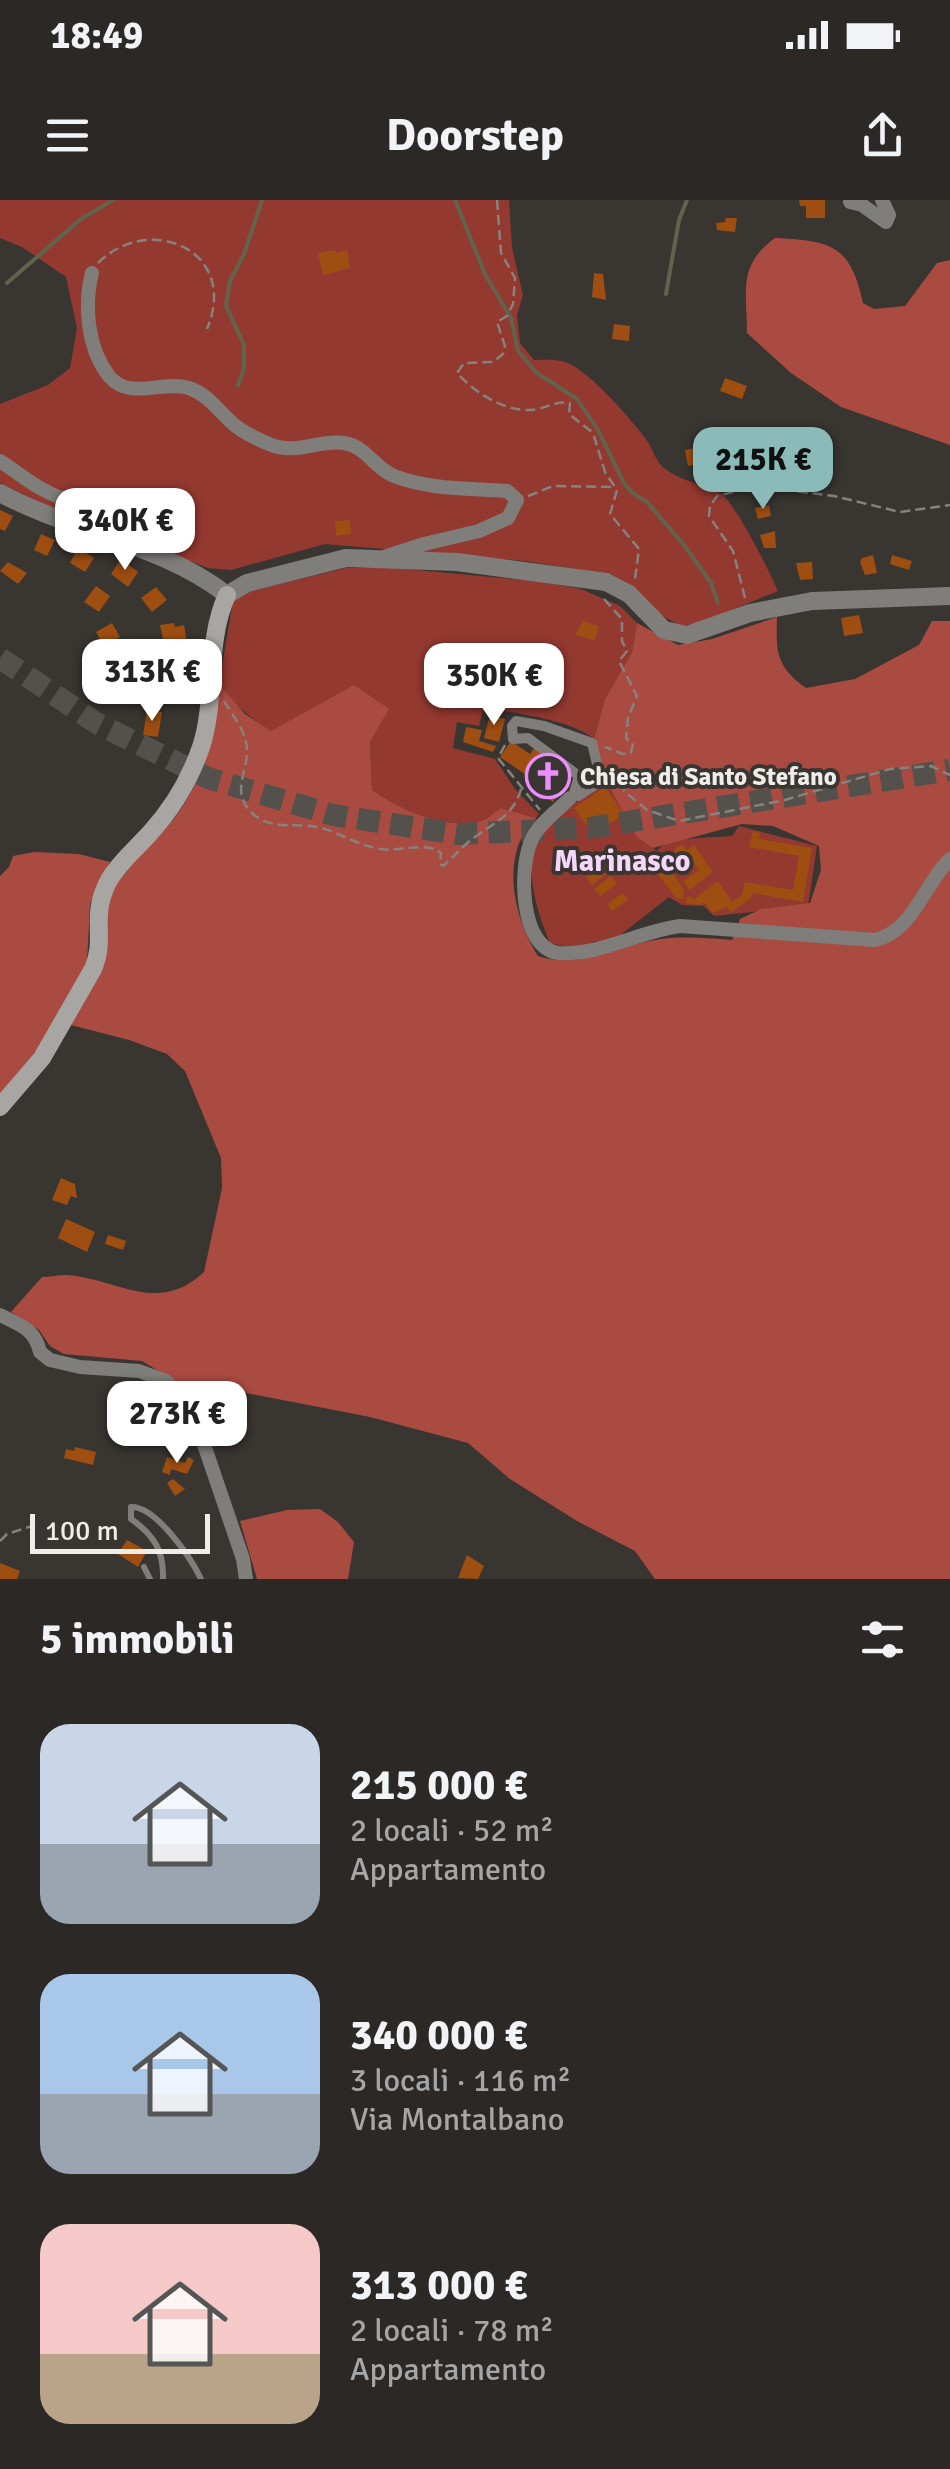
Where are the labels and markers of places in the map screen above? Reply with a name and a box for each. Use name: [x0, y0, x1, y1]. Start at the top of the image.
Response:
pin: 215K €: [682, 427, 844, 512]
pin: 340K €: [44, 488, 206, 573]
pin: 313K €: [71, 639, 233, 724]
pin: 350K €: [413, 643, 575, 728]
church icon: Chiesa di Santo Stefano: [525, 753, 571, 799]
place label: Chiesa di Santo Stefano: [580, 761, 837, 792]
pin: 273K €: [96, 1381, 258, 1466]

